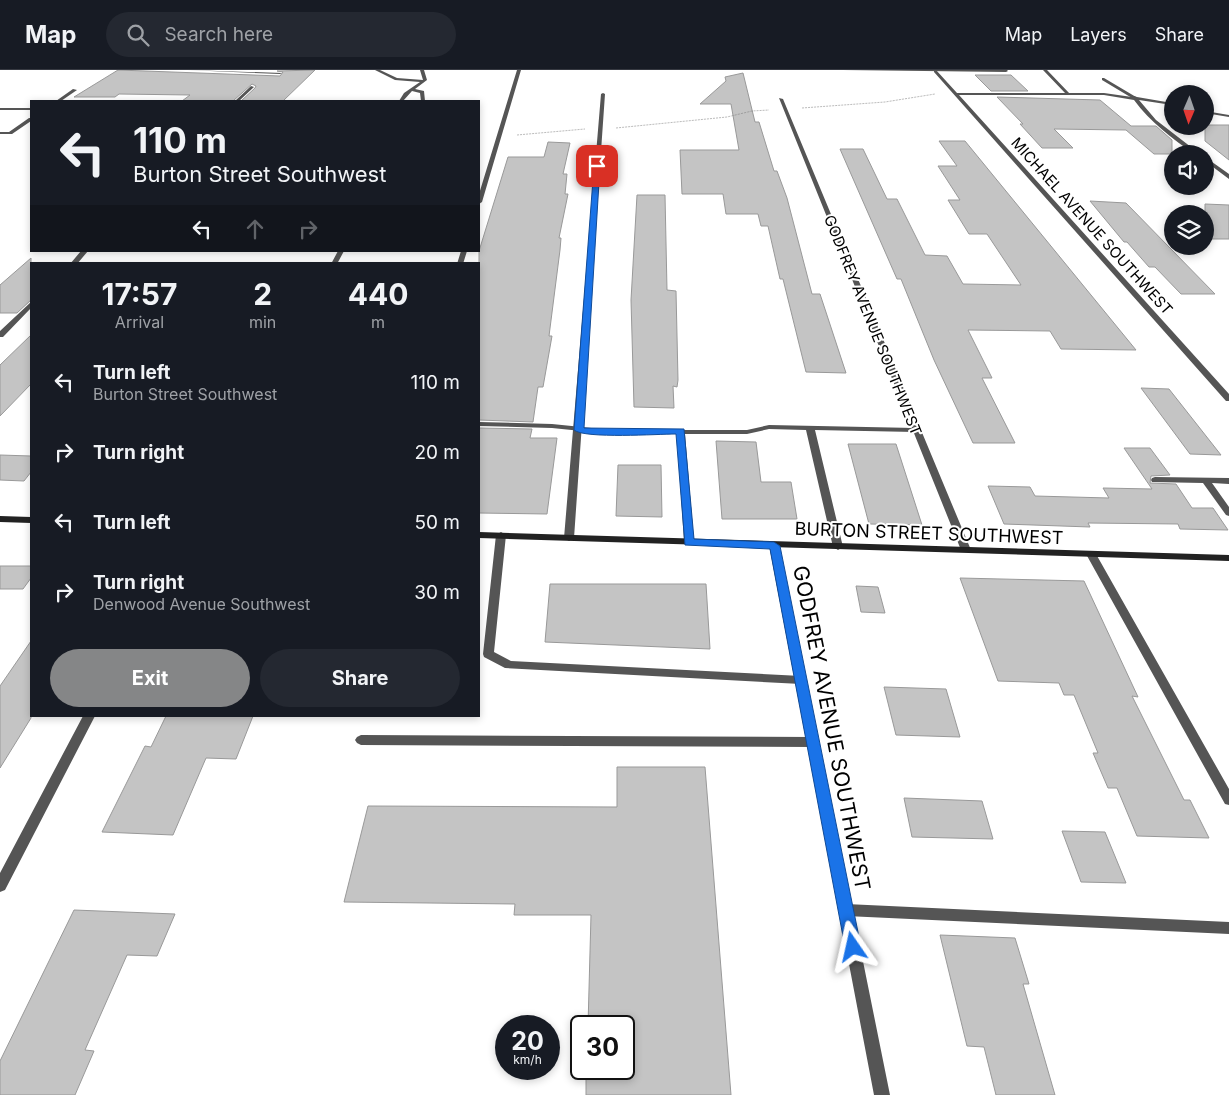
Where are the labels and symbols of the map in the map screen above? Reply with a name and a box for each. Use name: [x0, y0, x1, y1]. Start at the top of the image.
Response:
north arrow: [1164, 85, 1214, 135]
street label: MICHAEL AVENUE SOUTHWEST: [1007, 133, 1177, 319]
pin: [576, 145, 618, 187]
street label: GODFREY AVENUE SOUTHWEST: [820, 212, 926, 438]
street label: BURTON STREET SOUTHWEST: [794, 518, 1064, 548]
street label: GODFREY AVENUE SOUTHWEST: [788, 563, 876, 893]
position arrow: [826, 920, 878, 972]
speed limit sign: 30: [570, 1015, 635, 1080]

